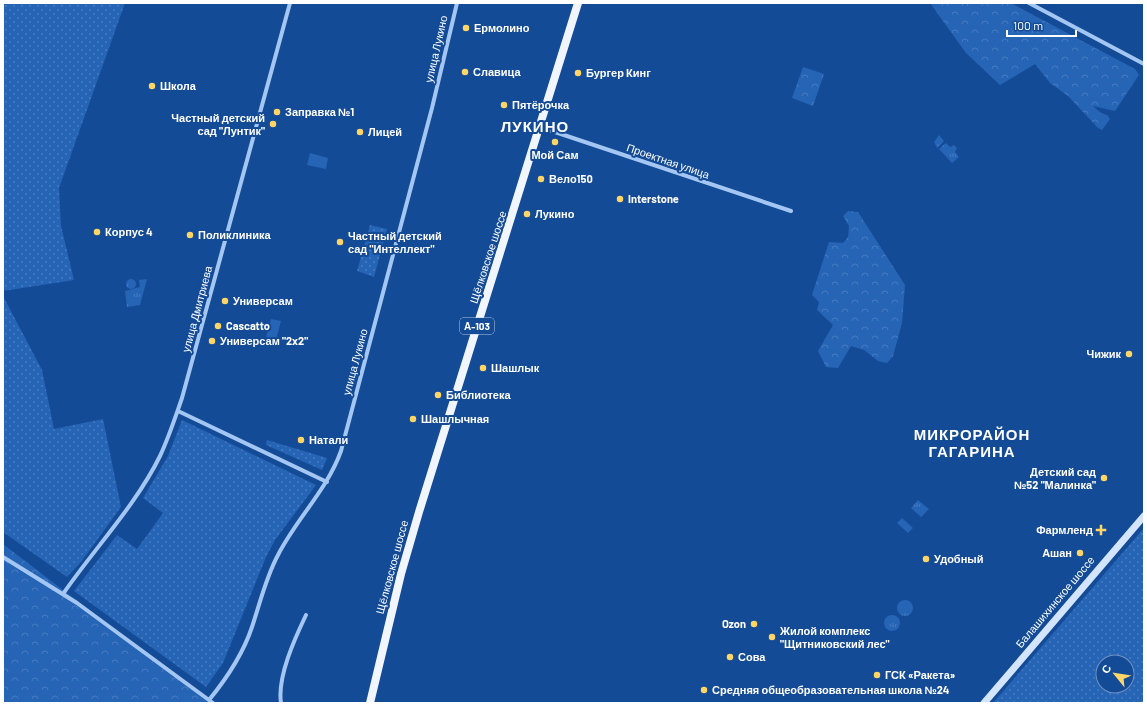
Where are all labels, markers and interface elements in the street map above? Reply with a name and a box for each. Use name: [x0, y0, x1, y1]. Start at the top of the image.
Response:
scale bar: [1007, 12, 1076, 38]
street label: улица Лукино: [421, 14, 450, 84]
text: 100 m: [1013, 18, 1043, 32]
place label: Ермолино: [474, 21, 530, 34]
marker: Ермолино: [461, 23, 471, 33]
place label: Славица: [473, 65, 521, 78]
place label: Бургер Кинг: [586, 66, 651, 79]
marker: Славица: [460, 67, 470, 77]
marker: Бургер Кинг: [573, 68, 583, 78]
place label: Школа: [160, 79, 197, 92]
marker: Школа: [147, 81, 157, 91]
place label: Пятёрочка: [512, 98, 570, 111]
marker: Пятёрочка: [499, 100, 509, 110]
place label: Заправка №1: [285, 105, 354, 118]
marker: Заправка №1: [272, 107, 282, 117]
place label: Частный детский сад "Лунтик": [171, 111, 265, 137]
district label: ЛУКИНО: [501, 117, 569, 135]
marker: Частный детский сад "Лунтик": [268, 119, 278, 129]
place label: Лицей: [368, 125, 402, 138]
marker: Лицей: [355, 127, 365, 137]
marker: Мой Сам: [550, 137, 560, 147]
street label: Проектная улица: [625, 140, 712, 181]
place label: Мой Сам: [531, 148, 579, 161]
place label: Вело150: [549, 172, 593, 185]
marker: Вело150: [536, 174, 546, 184]
place label: Interstone: [628, 192, 679, 205]
marker: Interstone: [615, 194, 625, 204]
place label: Лукино: [535, 207, 575, 220]
street label: Щёлковское шоссе: [466, 209, 509, 305]
marker: Лукино: [522, 209, 532, 219]
place label: Корпус 4: [105, 225, 153, 238]
marker: Корпус 4: [92, 227, 102, 237]
place label: Поликлиника: [198, 228, 271, 241]
place label: Частный детский сад "Интеллект": [348, 229, 442, 255]
marker: Поликлиника: [185, 230, 195, 240]
marker: Частный детский сад "Интеллект": [335, 237, 345, 247]
street label: улица Дмитриева: [179, 263, 215, 353]
place label: Универсам: [233, 294, 293, 307]
marker: Универсам: [220, 296, 230, 306]
road number: А-103: [460, 318, 494, 334]
place label: Cascatto: [226, 319, 270, 332]
marker: Cascatto: [213, 321, 223, 331]
street label: улица Лукино: [339, 327, 370, 397]
place label: Универсам "2x2": [220, 334, 308, 347]
marker: Универсам "2x2": [207, 336, 217, 346]
place label: Чижик: [1086, 347, 1121, 360]
marker: Чижик: [1124, 349, 1134, 359]
place label: Шашлык: [491, 361, 540, 374]
marker: Шашлык: [478, 363, 488, 373]
place label: Библиотека: [446, 388, 511, 401]
marker: Библиотека: [433, 390, 443, 400]
place label: Шашлычная: [421, 412, 489, 425]
marker: Шашлычная: [408, 414, 418, 424]
district label: МИКРОРАЙОН ГАГАРИНА: [914, 425, 1030, 460]
place label: Натали: [309, 433, 348, 446]
marker: Натали: [296, 435, 306, 445]
place label: Детский сад №52 "Малинка": [1014, 465, 1096, 491]
marker: Детский сад №52 "Малинка": [1099, 473, 1109, 483]
street label: Щёлковское шоссе: [373, 519, 410, 615]
place label: Фармленд: [1036, 523, 1093, 536]
marker: Фармленд: [1096, 525, 1106, 535]
place label: Ашан: [1042, 546, 1072, 559]
marker: Ашан: [1075, 548, 1085, 558]
place label: Удобный: [934, 552, 983, 565]
street label: Балашихинское шоссе: [1013, 553, 1097, 650]
marker: Удобный: [921, 554, 931, 564]
place label: Ozon: [722, 617, 746, 630]
marker: Ozon: [749, 619, 759, 629]
place label: Жилой комплекс "Щитниковский лес": [779, 624, 890, 650]
marker: Жилой комплекс "Щитниковский лес": [767, 632, 777, 642]
place label: Сова: [738, 650, 766, 663]
marker: Сова: [725, 652, 735, 662]
north arrow: [1095, 654, 1135, 694]
text: С: [1098, 662, 1114, 675]
place label: ГСК «Ракета»: [885, 668, 956, 681]
marker: ГСК «Ракета»: [872, 670, 882, 680]
place label: Средняя общеобразовательная школа №24: [712, 683, 950, 696]
marker: Средняя общеобразовательная школа №24: [699, 685, 709, 695]

